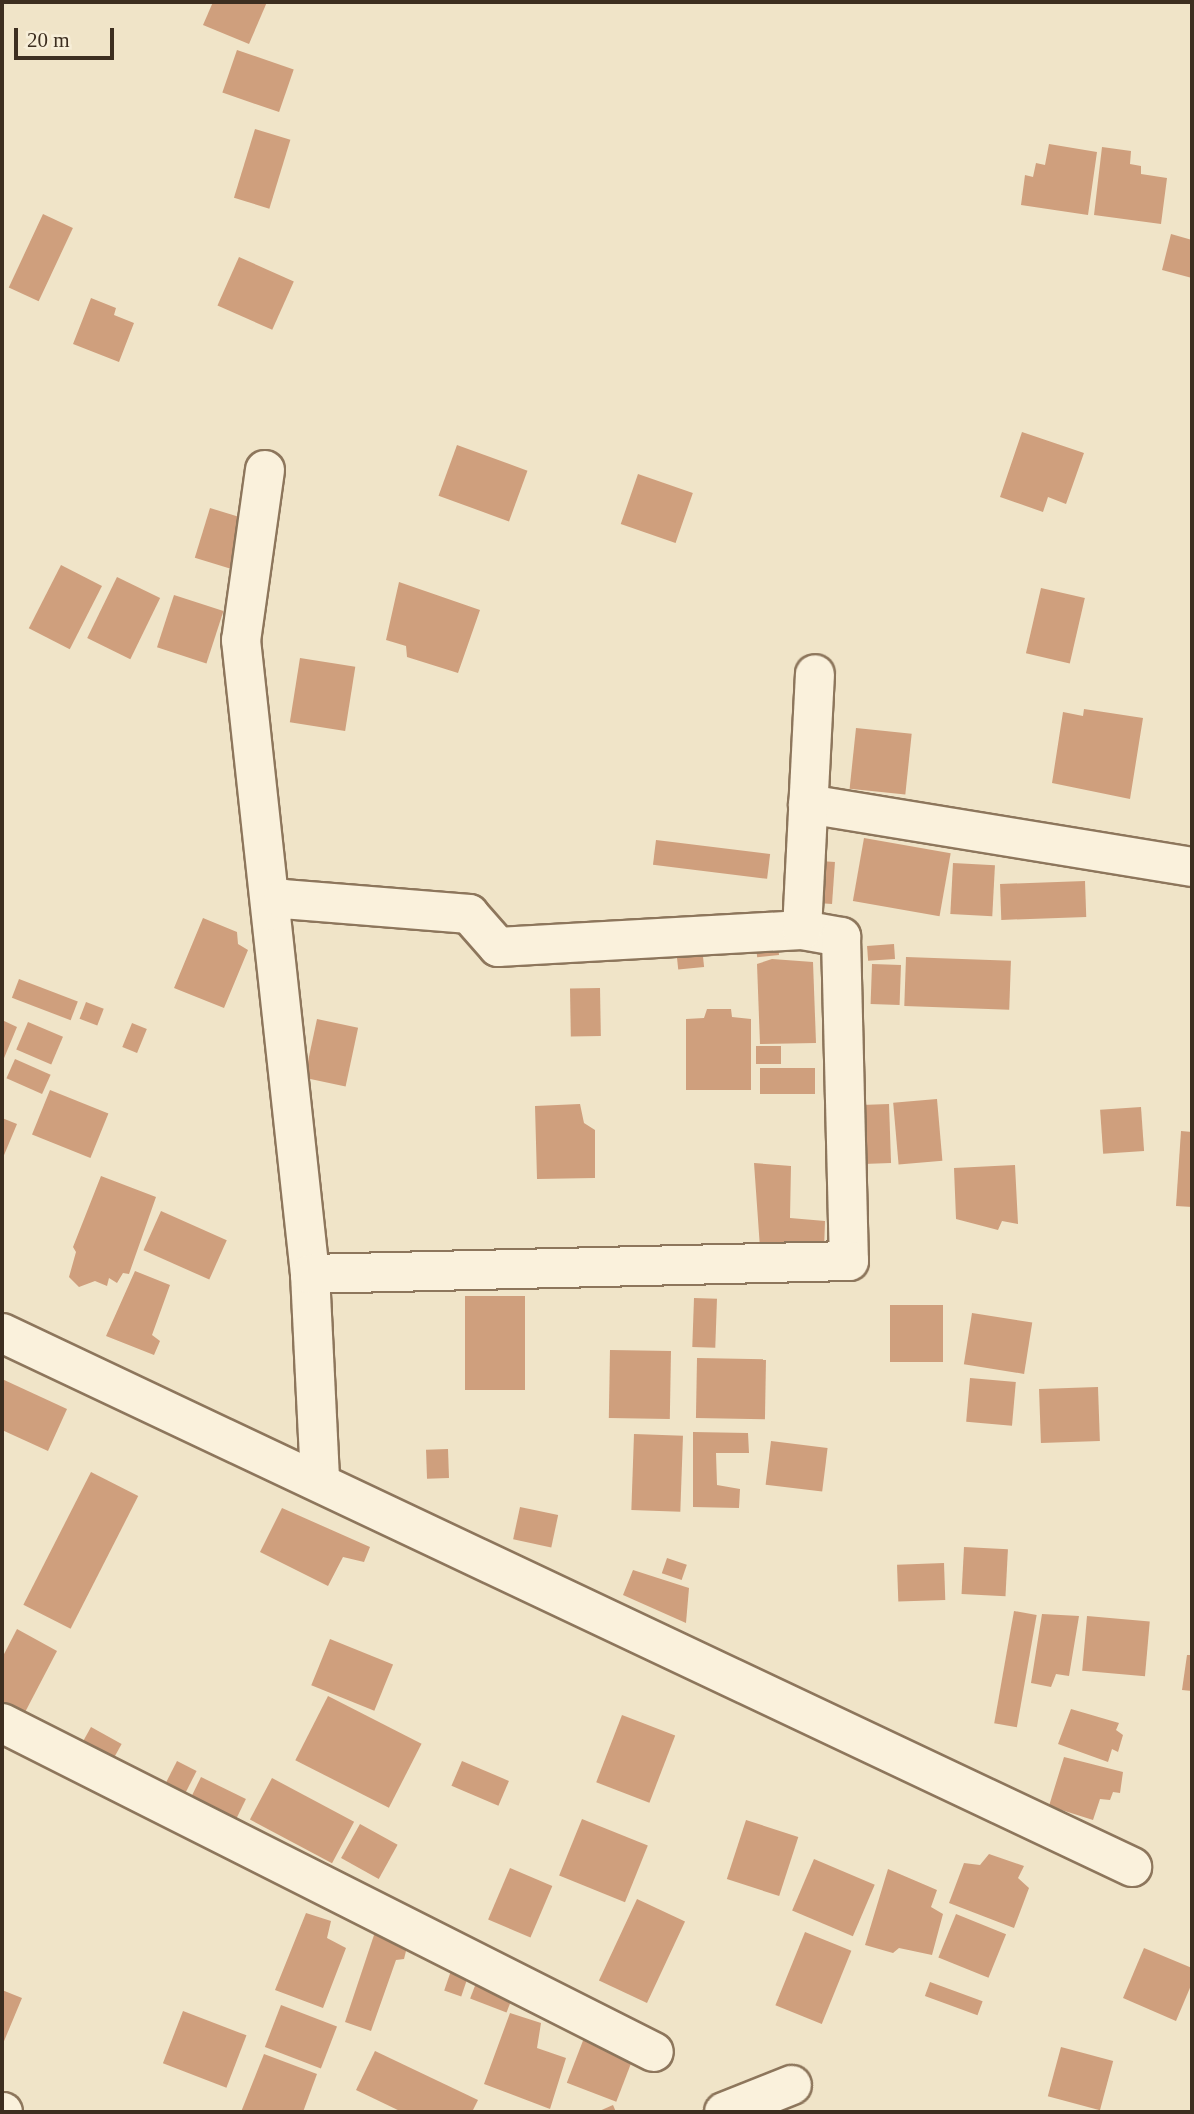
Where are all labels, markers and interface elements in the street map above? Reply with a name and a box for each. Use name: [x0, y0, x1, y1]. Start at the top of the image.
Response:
scale bar: [18, 14, 117, 58]
text: 20 m: [27, 28, 70, 52]

